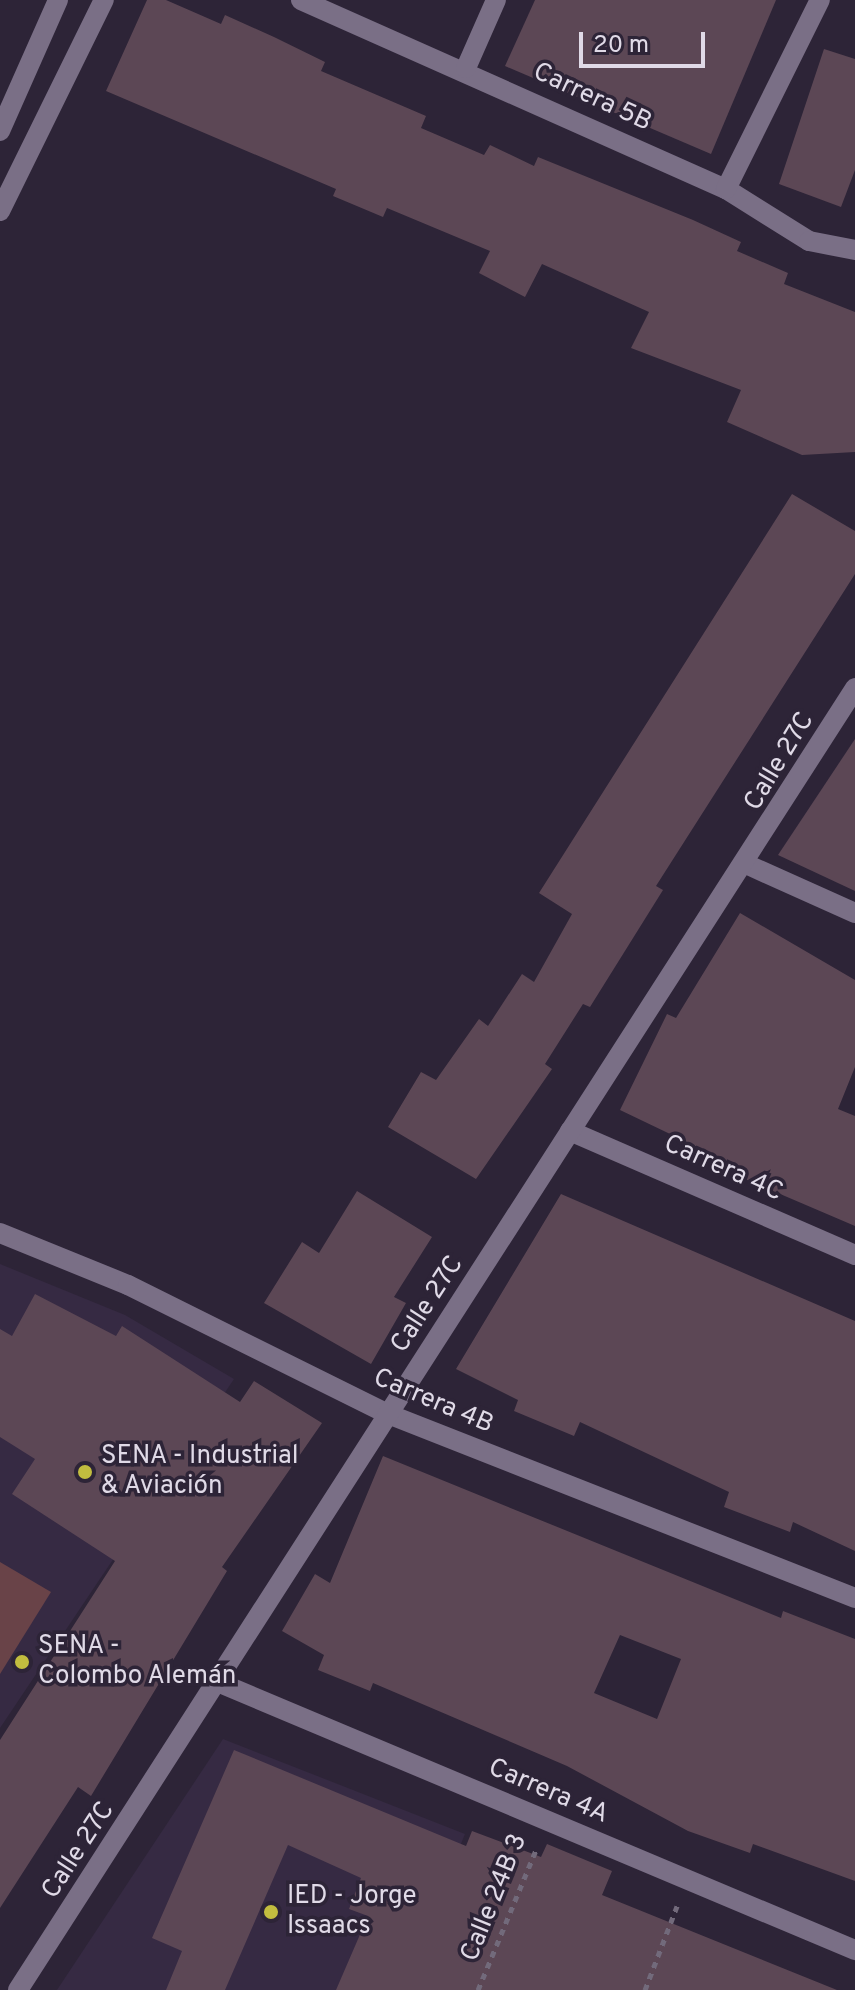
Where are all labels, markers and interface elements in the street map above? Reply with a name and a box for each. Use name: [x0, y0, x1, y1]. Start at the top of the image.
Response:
scale bar: [583, 16, 709, 66]
text: 20 m: [593, 31, 649, 61]
street label: Carrera 5B: [528, 57, 656, 139]
street label: Calle 27C: [739, 707, 821, 817]
street label: Carrera 4C: [659, 1129, 787, 1209]
street label: Calle 27C: [385, 1251, 471, 1359]
street label: Carrera 4B: [368, 1363, 498, 1441]
place label: SENA - Industrial & Aviación: [101, 1441, 300, 1502]
marker: SENA - Industrial & Aviación: [76, 1463, 94, 1481]
place label: SENA - Colombo Alemán: [38, 1631, 237, 1692]
marker: SENA - Colombo Alemán: [13, 1653, 31, 1671]
street label: Carrera 4A: [483, 1753, 613, 1831]
street label: Calle 27C: [36, 1797, 122, 1905]
street label: Calle 24B 3: [455, 1830, 535, 1966]
place label: IED - Jorge Issaacs: [287, 1881, 417, 1942]
marker: IED - Jorge Issaacs: [262, 1903, 280, 1921]

